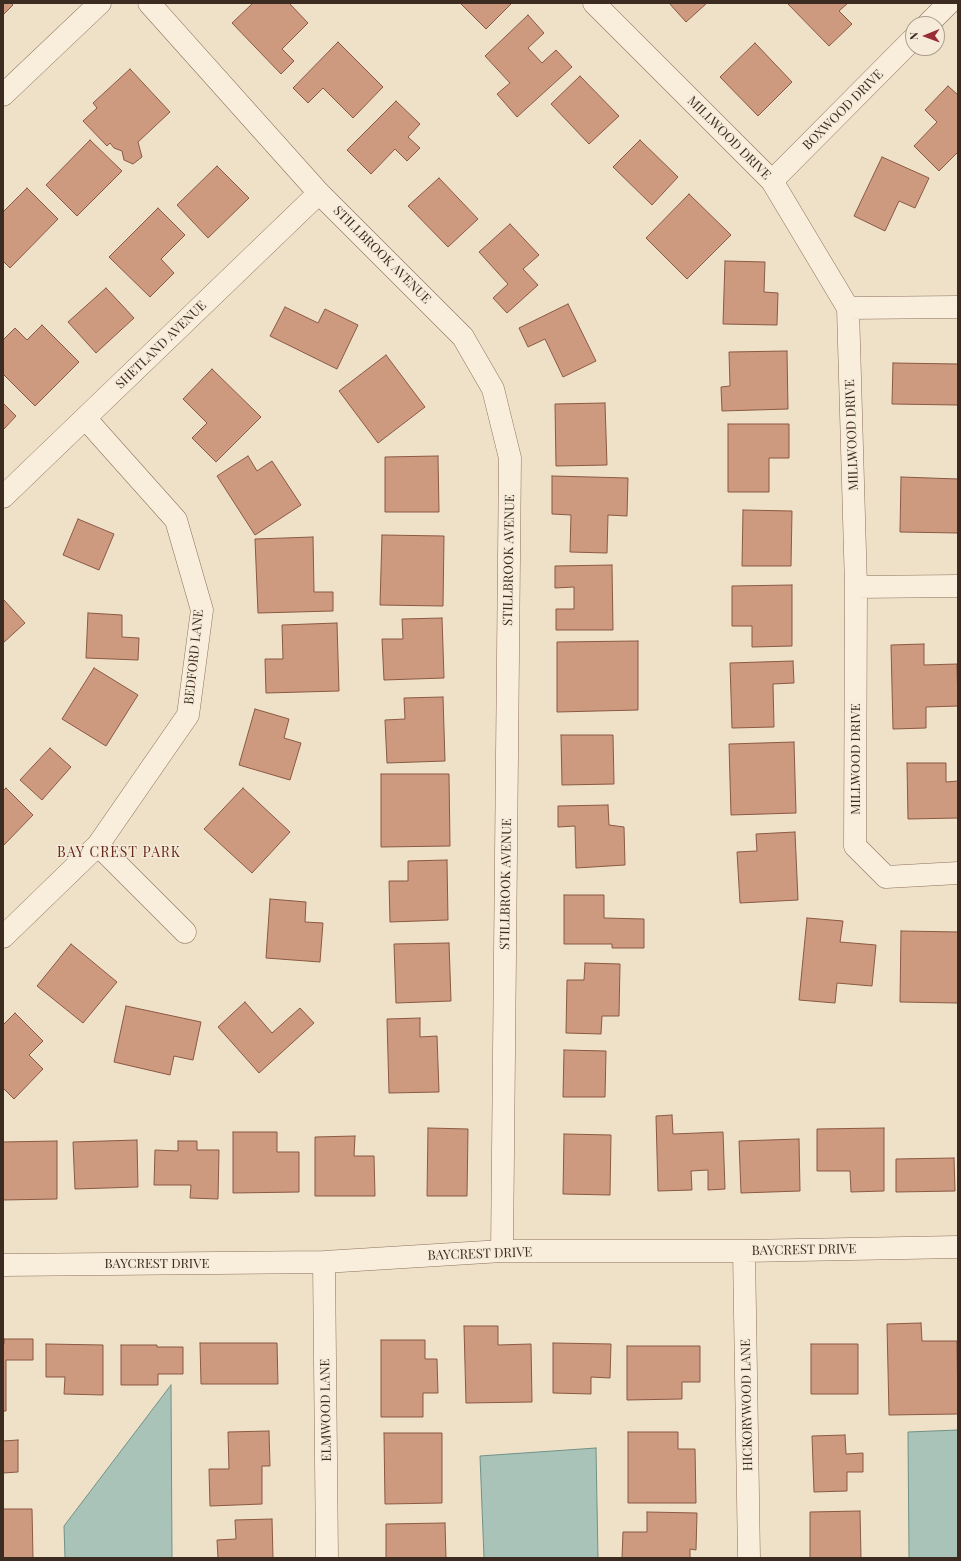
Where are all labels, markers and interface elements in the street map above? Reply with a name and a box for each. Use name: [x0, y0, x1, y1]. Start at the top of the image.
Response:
north arrow: [905, 16, 945, 56]
text: N: [906, 32, 921, 40]
street label: BOXWOOD DRIVE: [800, 67, 886, 153]
street label: MILLWOOD DRIVE: [684, 93, 774, 183]
street label: STILLBROOK AVENUE: [330, 203, 434, 307]
street label: SHETLAND AVENUE: [112, 298, 210, 392]
street label: MILLWOOD DRIVE: [842, 379, 862, 491]
street label: STILLBROOK AVENUE: [500, 494, 518, 626]
street label: BEDFORD LANE: [181, 609, 207, 705]
street label: MILLWOOD DRIVE: [848, 703, 864, 815]
street label: STILLBROOK AVENUE: [497, 818, 515, 950]
district label: BAY CREST PARK: [57, 845, 181, 861]
street label: BAYCREST DRIVE: [751, 1241, 857, 1259]
street label: BAYCREST DRIVE: [427, 1244, 533, 1264]
street label: BAYCREST DRIVE: [105, 1256, 209, 1272]
street label: HICKORYWOOD LANE: [738, 1339, 756, 1471]
street label: ELMWOOD LANE: [317, 1358, 335, 1462]

